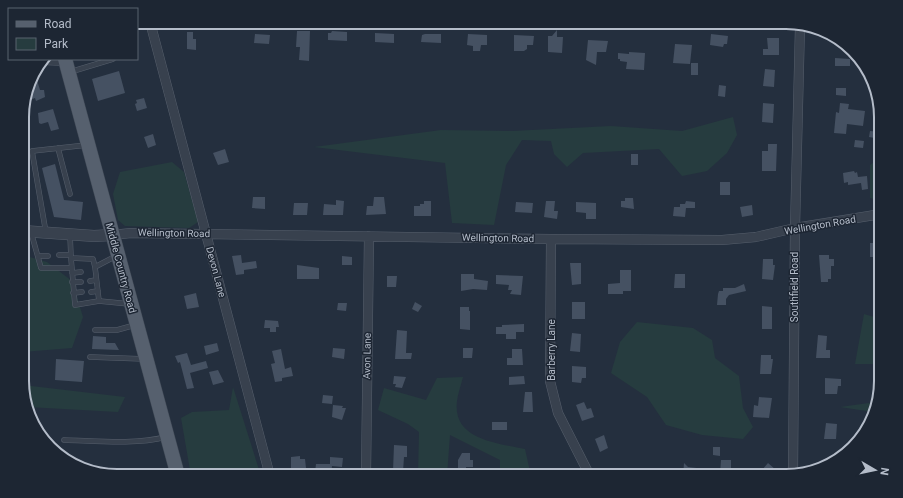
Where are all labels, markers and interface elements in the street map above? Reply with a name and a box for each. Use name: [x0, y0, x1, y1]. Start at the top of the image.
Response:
legend: [8, 8, 138, 60]
text: Road: [44, 17, 72, 31]
text: Park: [44, 37, 69, 51]
street label: Wellington Road: [783, 213, 857, 237]
street label: Middle Country Road: [104, 222, 138, 314]
street label: Wellington Road: [138, 227, 210, 239]
street label: Wellington Road: [462, 232, 534, 244]
street label: Devon Lane: [204, 245, 228, 299]
street label: Southfield Road: [789, 252, 800, 322]
street label: Barberry Lane: [546, 319, 557, 381]
street label: Avon Lane: [361, 333, 373, 379]
north arrow: [855, 450, 895, 490]
text: N: [877, 467, 891, 477]

